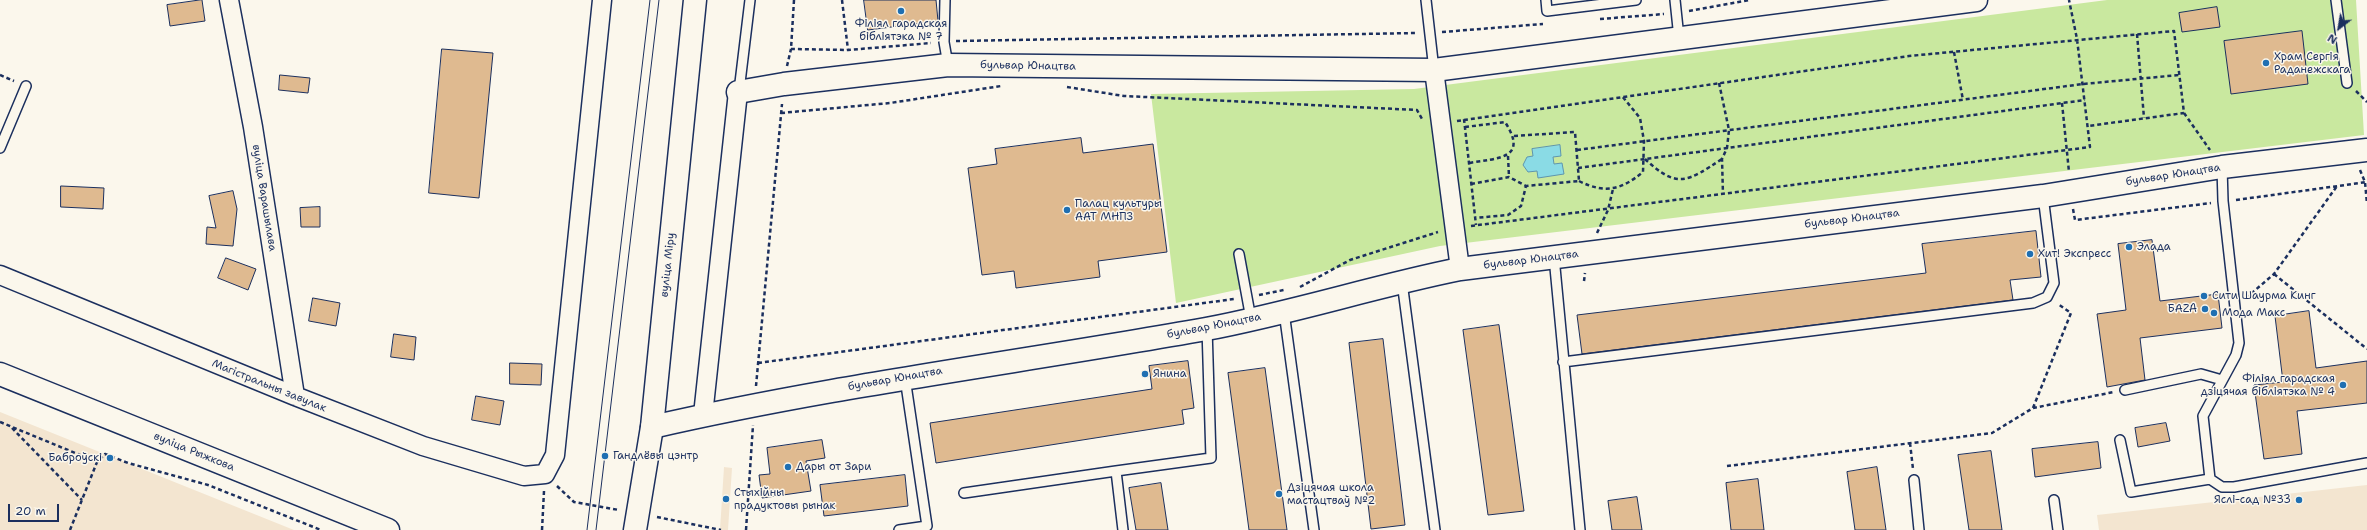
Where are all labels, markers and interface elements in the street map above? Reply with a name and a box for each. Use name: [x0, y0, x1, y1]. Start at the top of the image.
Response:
marker: Філіял гарадская бібліятэка № 7: [896, 6, 906, 16]
north arrow: [2319, 8, 2359, 48]
place label: Філіял гарадская бібліятэка № 7: [855, 17, 947, 43]
text: N: [2325, 30, 2340, 47]
place label: Храм Сергія Раданежскага: [2274, 50, 2350, 76]
marker: Храм Сергія Раданежскага: [2261, 58, 2271, 68]
street label: бульвар Юнацтва: [980, 59, 1076, 73]
street label: вуліца Варашылава: [249, 144, 279, 252]
street label: бульвар Юнацтва: [2125, 161, 2221, 189]
place label: Палац культуры ААТ МНПЗ: [1075, 197, 1162, 223]
marker: Палац культуры ААТ МНПЗ: [1062, 205, 1072, 215]
street label: бульвар Юнацтва: [1804, 207, 1900, 231]
street label: вуліца Міру: [658, 232, 678, 298]
place label: Элада: [2137, 240, 2171, 254]
marker: Элада: [2124, 242, 2134, 252]
place label: Хит! Экспресс: [2038, 247, 2111, 261]
street label: бульвар Юнацтва: [1483, 248, 1579, 272]
marker: Хит! Экспресс: [2025, 249, 2035, 259]
place label: Сити Шаурма Кинг: [2212, 289, 2316, 303]
marker: Сити Шаурма Кинг: [2199, 291, 2209, 301]
place label: БАZA: [2168, 302, 2197, 316]
marker: БАZA: [2200, 304, 2210, 314]
place label: Мода Макс: [2222, 306, 2285, 320]
marker: Мода Макс: [2209, 308, 2219, 318]
street label: бульвар Юнацтва: [1166, 310, 1262, 342]
street label: Магістральны завулак: [210, 357, 328, 415]
street label: бульвар Юнацтва: [847, 364, 943, 394]
place label: Янина: [1153, 367, 1187, 381]
marker: Янина: [1140, 369, 1150, 379]
place label: Філіял гарадская дзіцячая бібліятэка № 4: [2201, 372, 2335, 398]
marker: Філіял гарадская дзіцячая бібліятэка № 4: [2338, 380, 2348, 390]
street label: вуліца Рыжкова: [152, 430, 236, 474]
place label: Гандлёвы цэнтр: [613, 449, 698, 463]
place label: Баброўскі: [48, 451, 102, 465]
marker: Гандлёвы цэнтр: [600, 451, 610, 461]
marker: Баброўскі: [105, 453, 115, 463]
place label: Дары от Зари: [796, 460, 871, 474]
marker: Дары от Зари: [783, 462, 793, 472]
place label: Дзіцячая школа мастацтваў №2: [1287, 481, 1375, 507]
place label: Стыхійны прадуктовы рынак: [734, 486, 835, 512]
marker: Дзіцячая школа мастацтваў №2: [1274, 489, 1284, 499]
place label: Яслі-сад №33: [2214, 493, 2291, 507]
marker: Стыхійны прадуктовы рынак: [721, 494, 731, 504]
marker: Яслі-сад №33: [2294, 495, 2304, 505]
scale bar: [10, 496, 61, 522]
text: 20 m: [15, 503, 46, 519]

